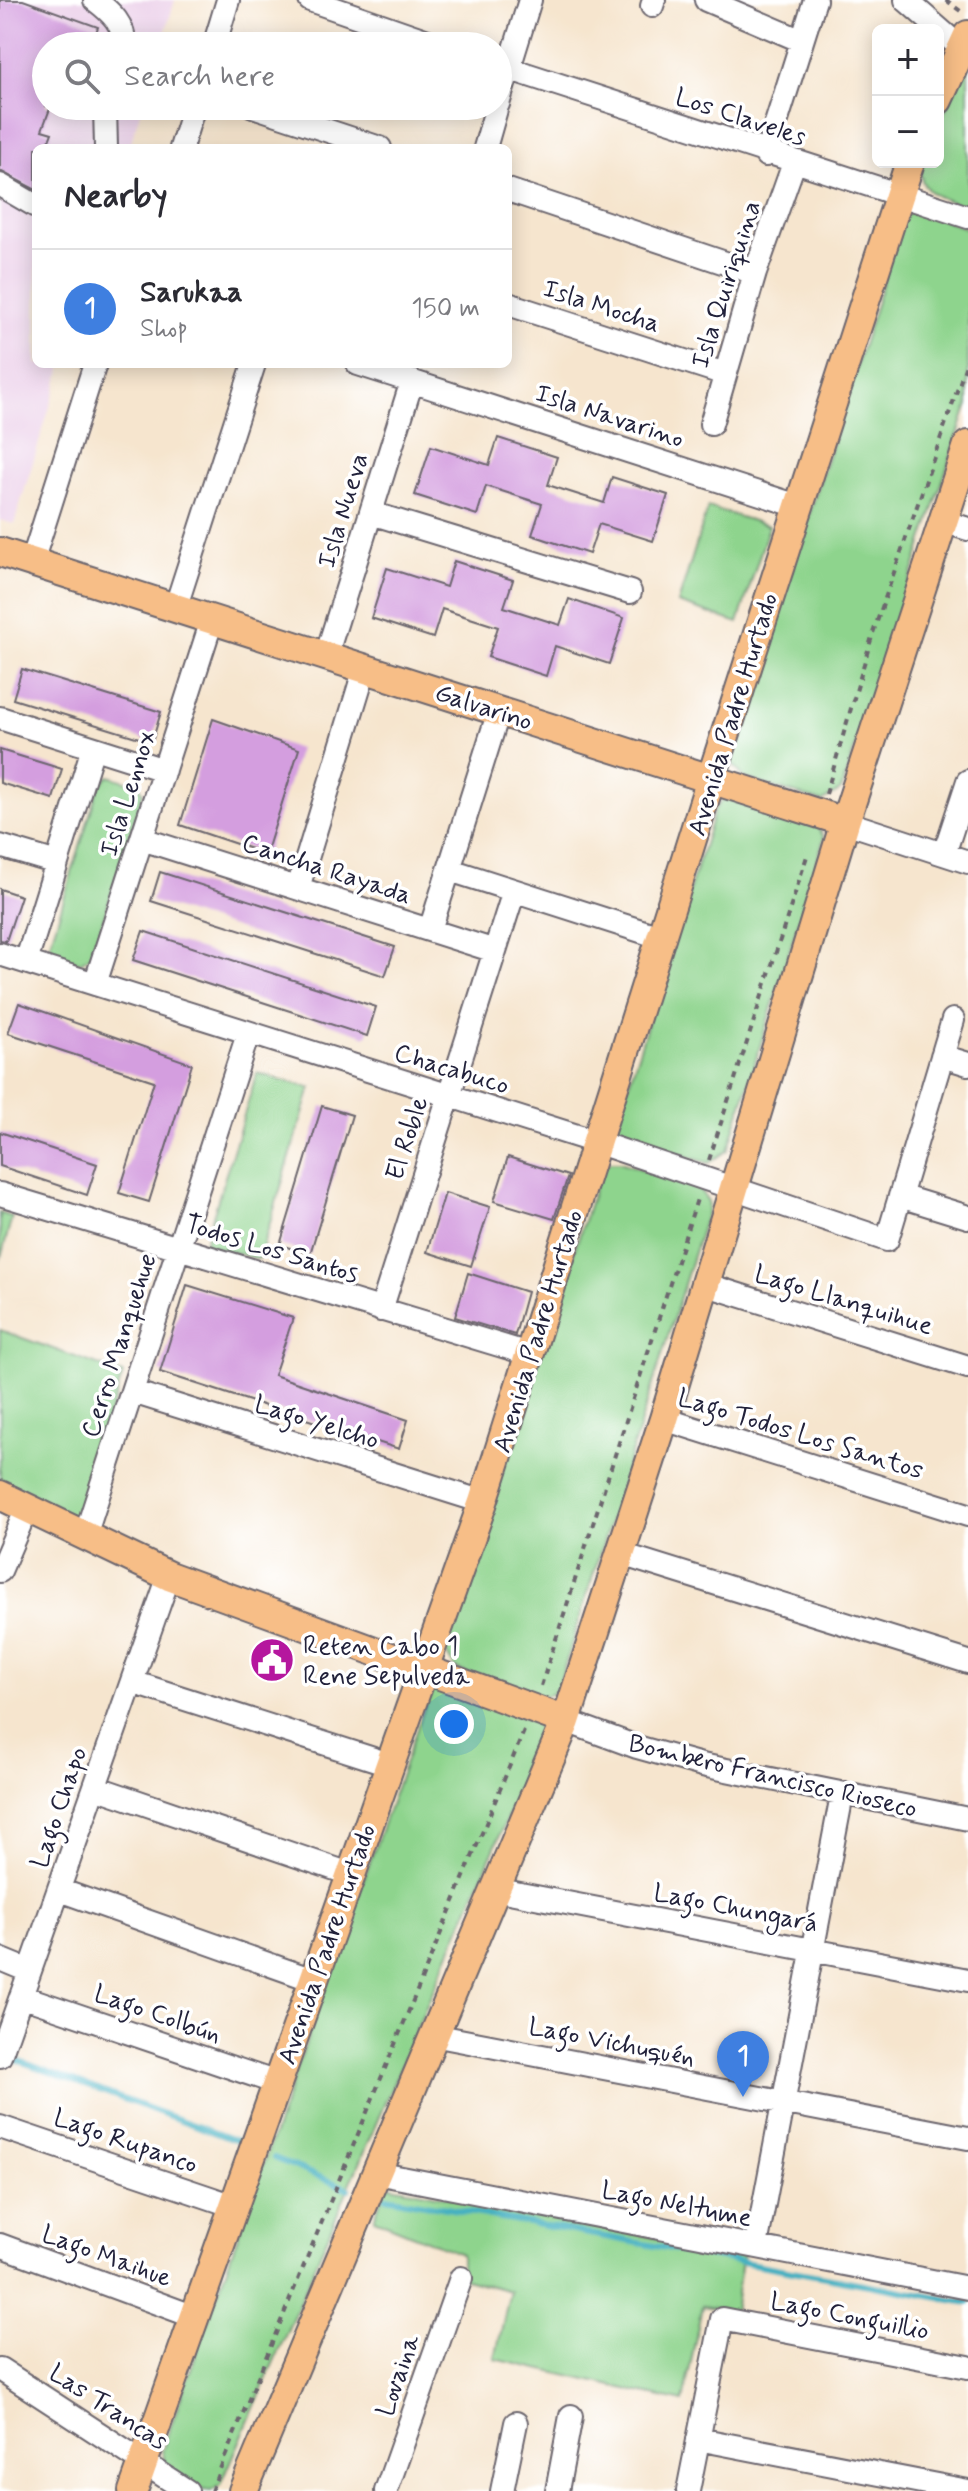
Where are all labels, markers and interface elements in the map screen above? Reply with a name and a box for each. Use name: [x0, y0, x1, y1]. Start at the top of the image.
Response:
map controls: [872, 24, 944, 168]
button: +: [872, 24, 944, 96]
search box: [32, 32, 512, 120]
icon: search: [60, 54, 104, 98]
text: Search here: [124, 57, 275, 96]
street label: Los Claveles: [671, 81, 810, 155]
button: −: [872, 96, 944, 168]
text: Nearby: [64, 174, 168, 219]
street label: Isla Quiriquina: [684, 197, 770, 373]
street label: Isla Mocha: [539, 272, 664, 342]
text: Sarukaa: [140, 273, 243, 312]
text: 1: [84, 292, 96, 326]
text: 150 m: [411, 292, 480, 326]
text: Shop: [140, 312, 188, 346]
street label: Isla Navarino: [531, 377, 688, 457]
street label: Isla Nueva: [310, 449, 377, 572]
street label: Avenida Padre Hurtado: [681, 589, 787, 840]
street label: Galvarino: [430, 676, 536, 740]
street label: Isla Lennox: [93, 727, 165, 861]
street label: Cancha Rayada: [237, 827, 415, 913]
street label: Chacabuco: [390, 1036, 513, 1103]
street label: El Roble: [378, 1092, 437, 1185]
street label: Avenida Padre Hurtado: [486, 1206, 592, 1457]
street label: Todos Los Santos: [181, 1207, 362, 1292]
street label: Cerro Manquehue: [74, 1249, 166, 1442]
street label: Lago Llanquihue: [749, 1258, 937, 1347]
street label: Lago Todos Los Santos: [673, 1381, 927, 1491]
street label: Lago Yelcho: [249, 1388, 383, 1461]
place label: Reten Cabo 1 Rene Sepulveda: [303, 1630, 470, 1694]
public building icon: Reten Cabo 1 Rene Sepulveda: [248, 1636, 296, 1684]
your location: [434, 1704, 474, 1744]
street label: Bombero Francisco Rioseco: [625, 1727, 920, 1827]
street label: Lago Chapo: [23, 1743, 99, 1874]
street label: Avenida Padre Hurtado: [271, 1820, 385, 2069]
street label: Lago Chungará: [650, 1876, 821, 1944]
street label: Lago Colbún: [88, 1977, 225, 2055]
street label: Lago Vichuquén: [525, 2010, 698, 2079]
pin: 1: [717, 2031, 769, 2097]
street label: Lago Rupanco: [48, 2101, 202, 2185]
street label: Lago Neltume: [598, 2174, 755, 2239]
street label: Lago Maihue: [36, 2218, 176, 2299]
street label: Lago Conguillio: [767, 2285, 932, 2352]
street label: Lovaina: [369, 2330, 429, 2421]
street label: Las Trancas: [42, 2357, 174, 2459]

